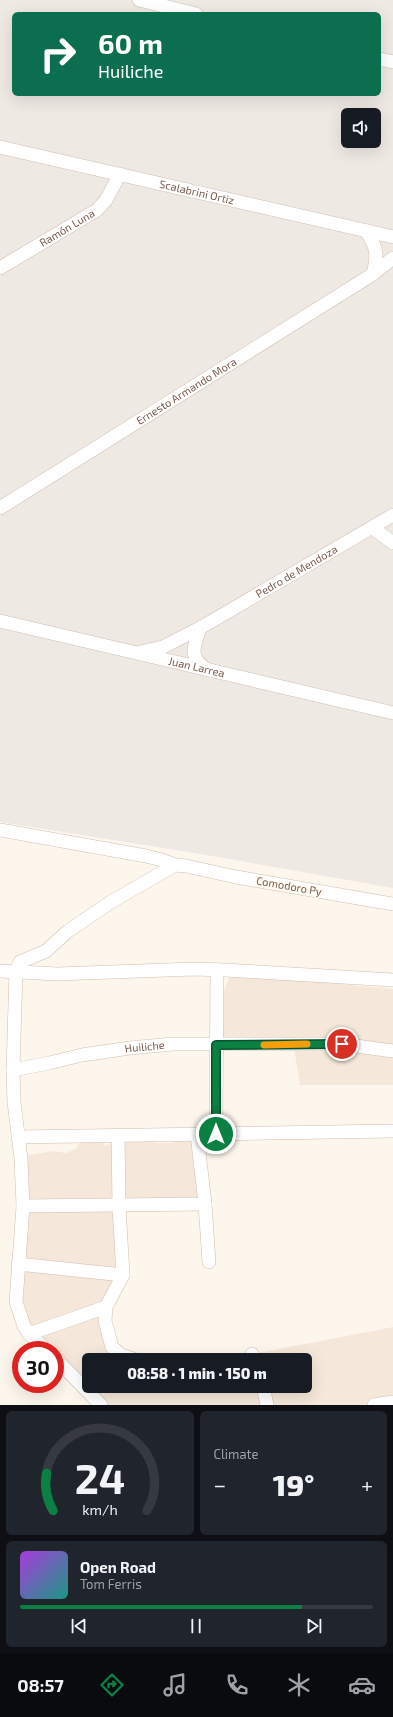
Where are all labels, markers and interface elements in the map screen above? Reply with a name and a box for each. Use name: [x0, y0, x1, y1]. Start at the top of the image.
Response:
text: 60 m: [98, 26, 163, 60]
icon: right: [32, 28, 84, 80]
text: Huiliche: [98, 60, 163, 82]
map controls: [341, 108, 381, 148]
button: sound: [341, 108, 381, 148]
street label: Scalabrini Ortiz: [158, 177, 236, 207]
street label: Ramón Luna: [37, 206, 97, 249]
street label: Ernesto Armando Mora: [134, 354, 239, 427]
street label: Pedro de Mendoza: [253, 542, 340, 600]
street label: Juan Larrea: [167, 654, 226, 679]
street label: Comodoro Py: [255, 873, 323, 898]
pin: [325, 1027, 359, 1061]
icon: arrive: [331, 1033, 353, 1055]
street label: Huiliche: [124, 1038, 165, 1055]
position arrow: [195, 1113, 237, 1155]
speed limit sign: 30: [12, 1341, 64, 1393]
text: 08:58 · 1 min · 150 m: [127, 1364, 267, 1382]
text: Climate: [214, 1446, 258, 1462]
text: 24: [74, 1452, 125, 1502]
text: 19°: [273, 1466, 314, 1502]
text: −: [214, 1471, 226, 1497]
text: +: [361, 1471, 373, 1497]
text: km/h: [82, 1501, 117, 1518]
text: Open Road: [80, 1558, 156, 1576]
text: Tom Ferris: [80, 1576, 142, 1592]
icon: previous: [68, 1615, 90, 1637]
icon: pause: [185, 1615, 207, 1637]
icon: next: [303, 1615, 325, 1637]
icon: directions: [98, 1671, 126, 1699]
icon: music: [161, 1671, 189, 1699]
icon: phone: [223, 1671, 251, 1699]
icon: climate: [285, 1671, 313, 1699]
icon: car: [348, 1671, 376, 1699]
text: 08:57: [17, 1674, 64, 1696]

